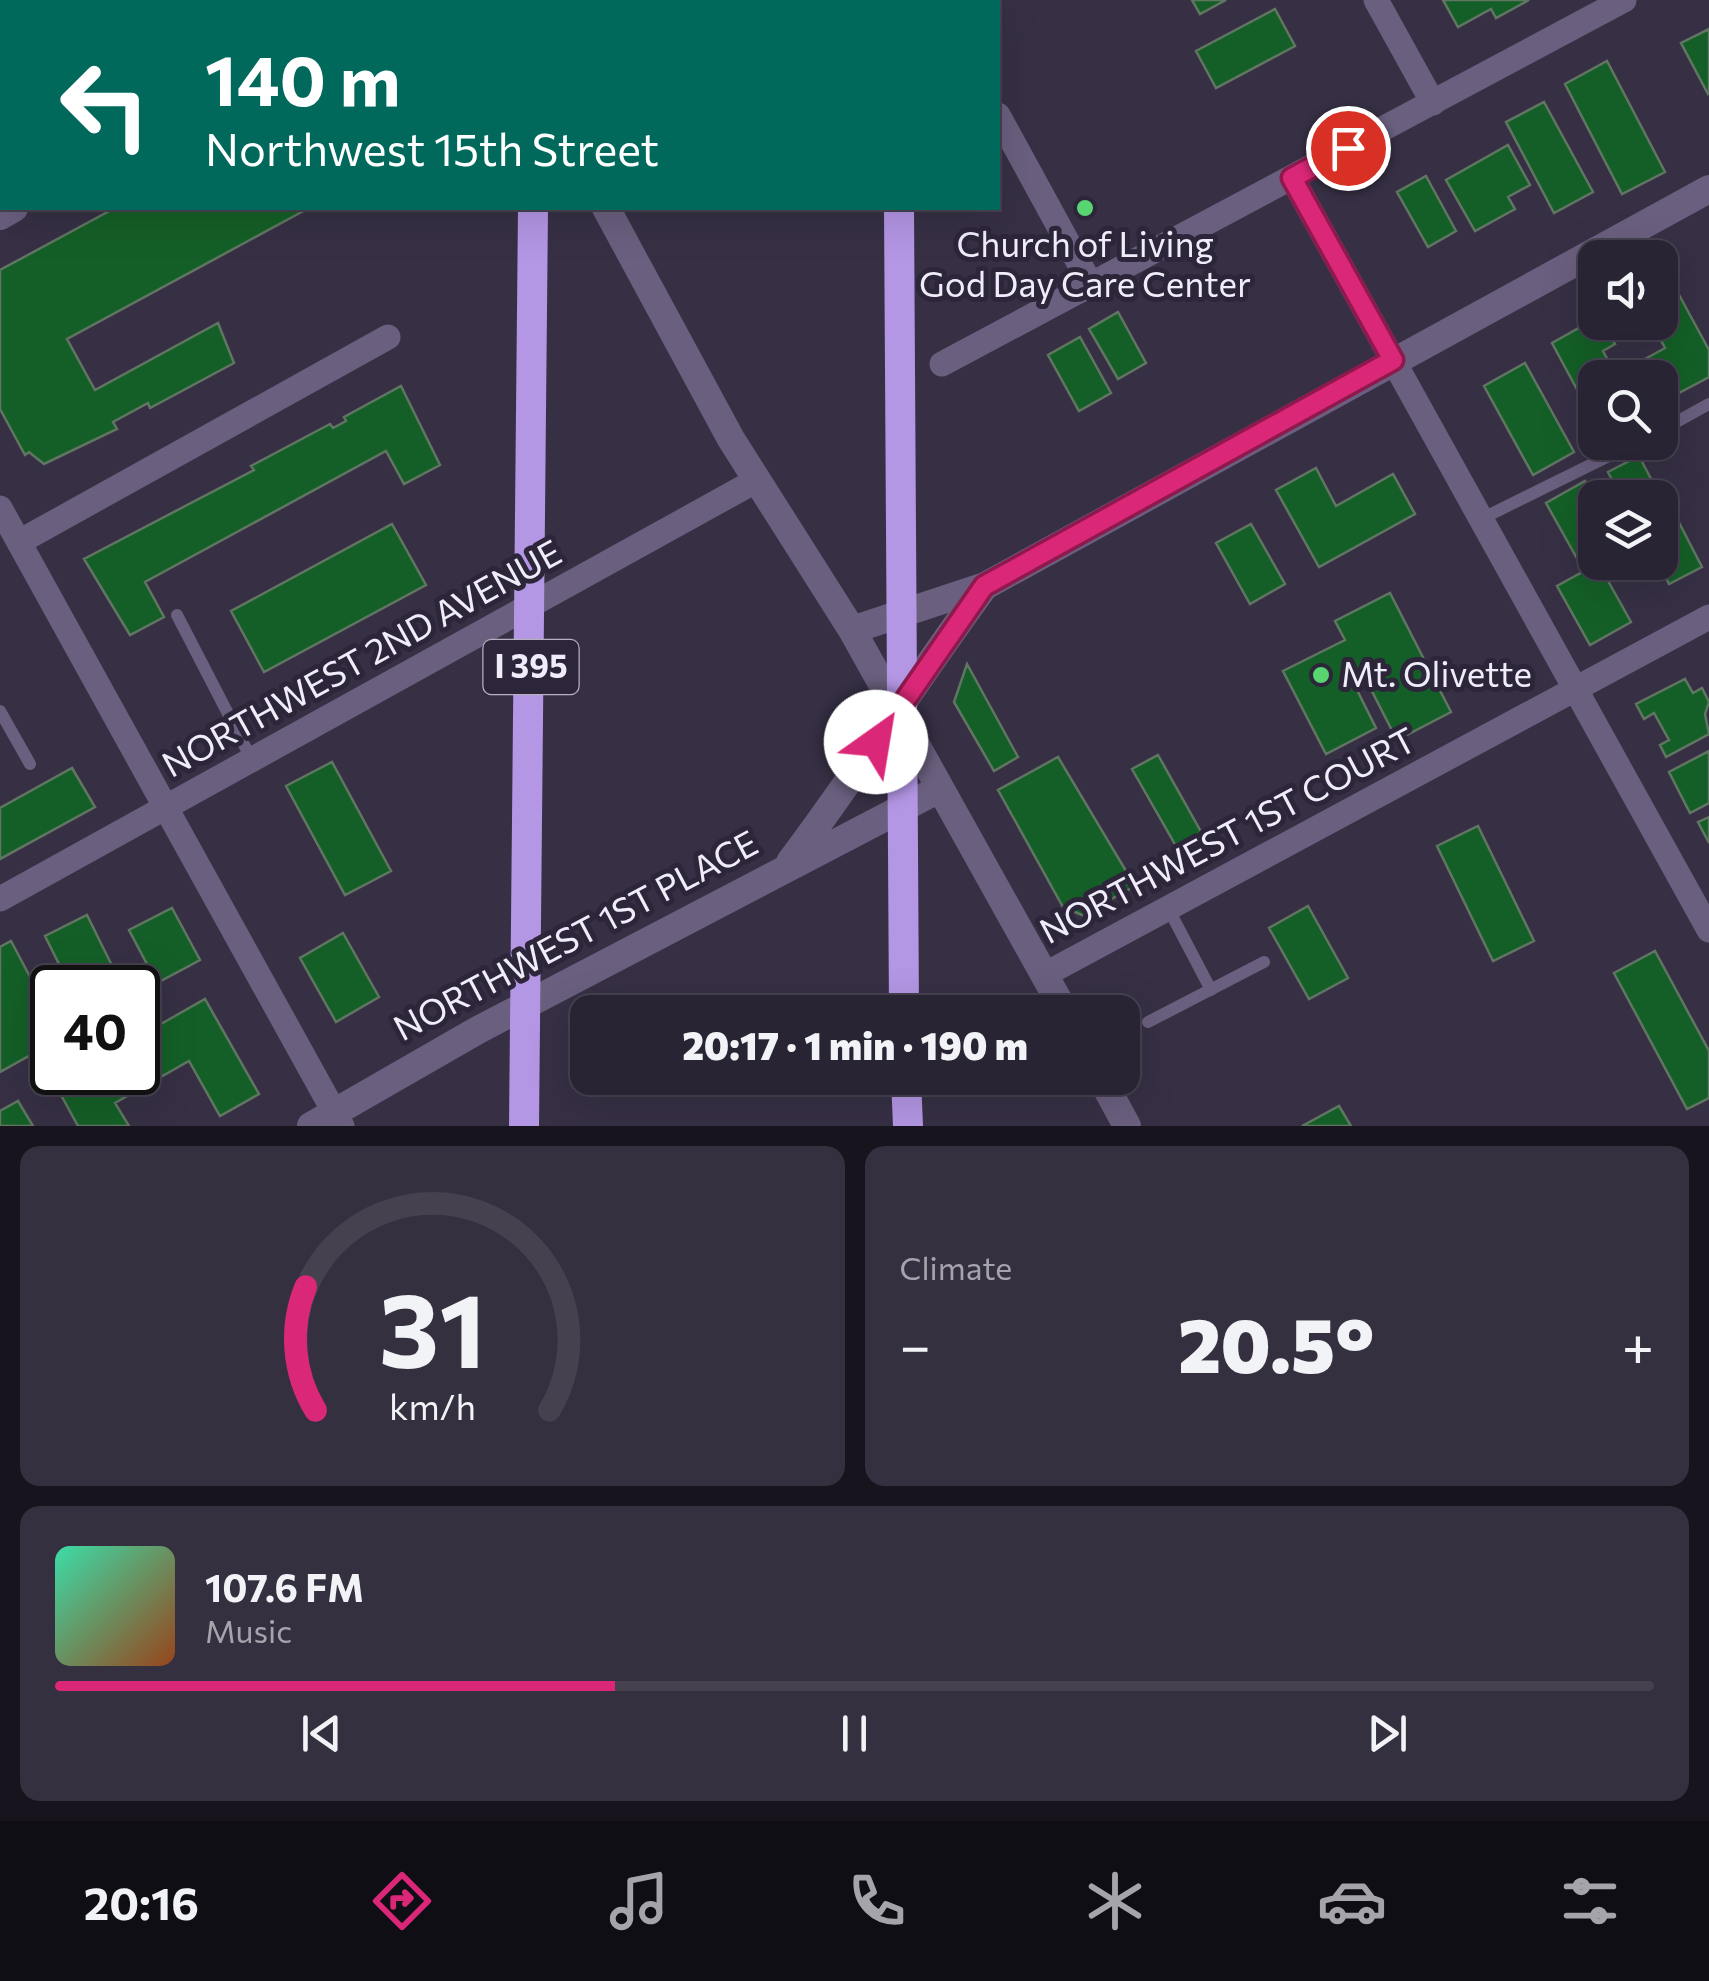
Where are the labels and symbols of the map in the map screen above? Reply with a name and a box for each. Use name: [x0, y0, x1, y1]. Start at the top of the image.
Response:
pin: [1306, 106, 1391, 191]
marker: Church of Living God Day Care Center: [1074, 197, 1096, 219]
place label: Church of Living God Day Care Center: [919, 221, 1251, 304]
street label: NORTHWEST 2ND AVENUE: [154, 529, 568, 785]
road number: I 395: [484, 640, 578, 694]
place label: Mt. Olivette: [1341, 651, 1532, 694]
marker: Mt. Olivette: [1310, 664, 1332, 686]
position arrow: [824, 690, 928, 794]
street label: NORTHWEST 1ST COURT: [1031, 716, 1422, 951]
street label: NORTHWEST 1ST PLACE: [385, 819, 764, 1048]
speed limit sign: 40: [30, 965, 160, 1095]

